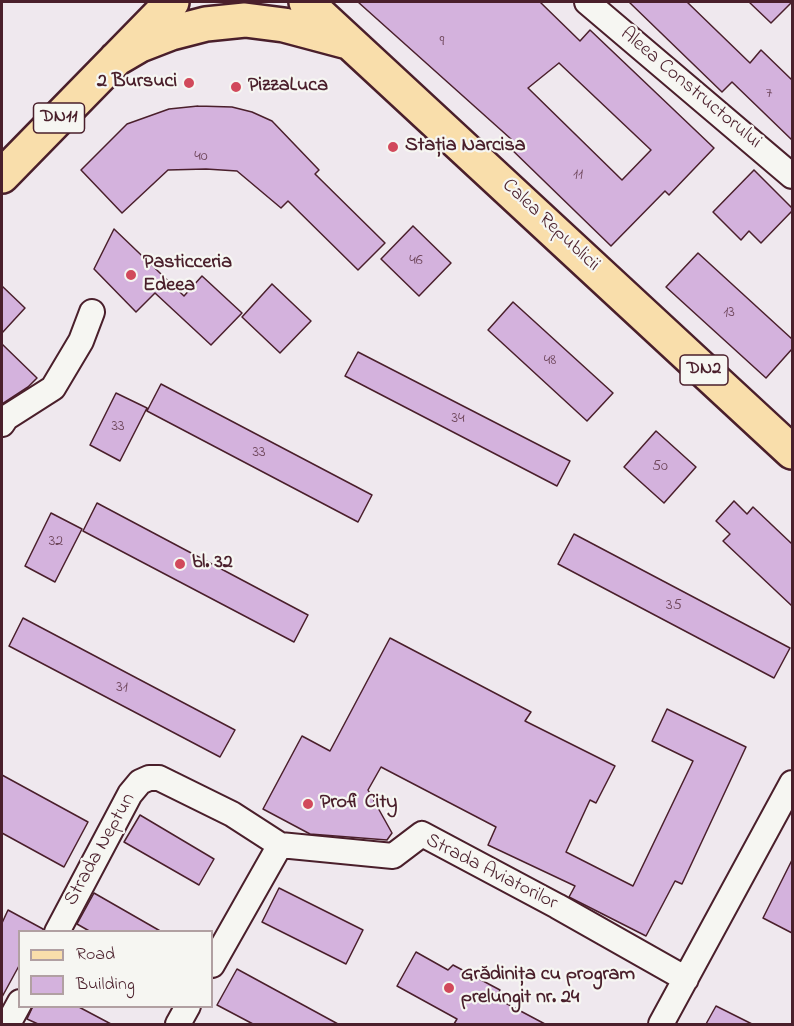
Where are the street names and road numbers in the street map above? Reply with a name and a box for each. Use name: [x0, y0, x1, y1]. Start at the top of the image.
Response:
street label: Aleea Constructorului: [614, 23, 766, 155]
road number: DN11: [34, 103, 84, 133]
street label: Calea Republicii: [496, 175, 604, 277]
road number: DN2: [680, 355, 728, 385]
street label: Strada Neptun: [60, 790, 142, 910]
street label: Strada Aviatorilor: [421, 829, 561, 917]

